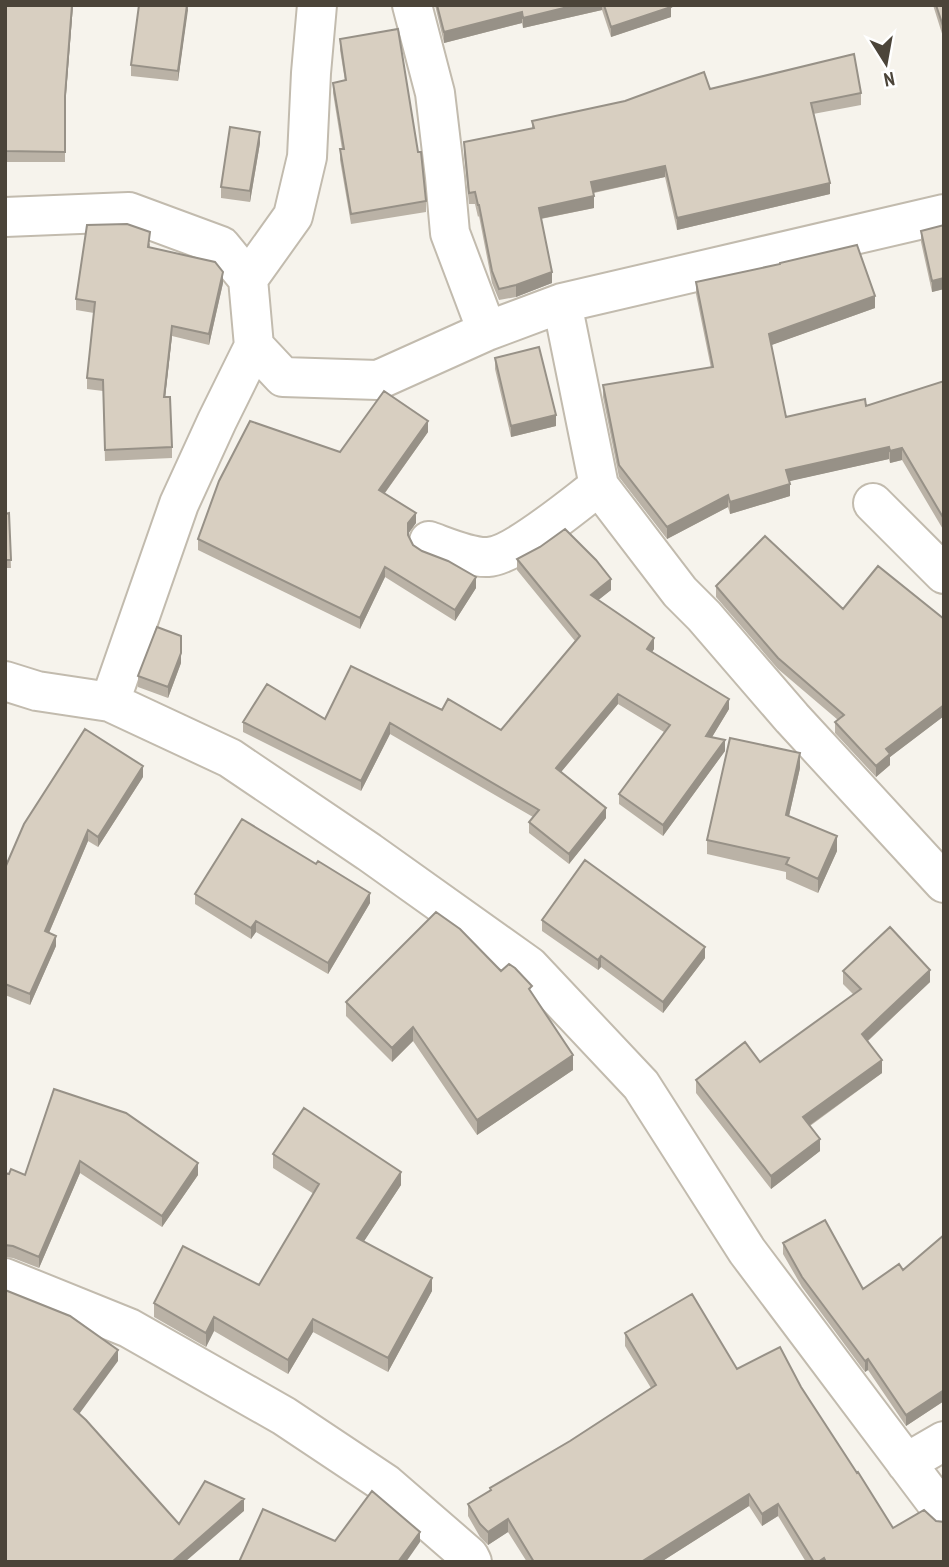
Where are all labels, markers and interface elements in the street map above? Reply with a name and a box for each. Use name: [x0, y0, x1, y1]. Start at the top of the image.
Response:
north arrow: [851, 28, 921, 98]
text: N: [882, 67, 897, 92]

